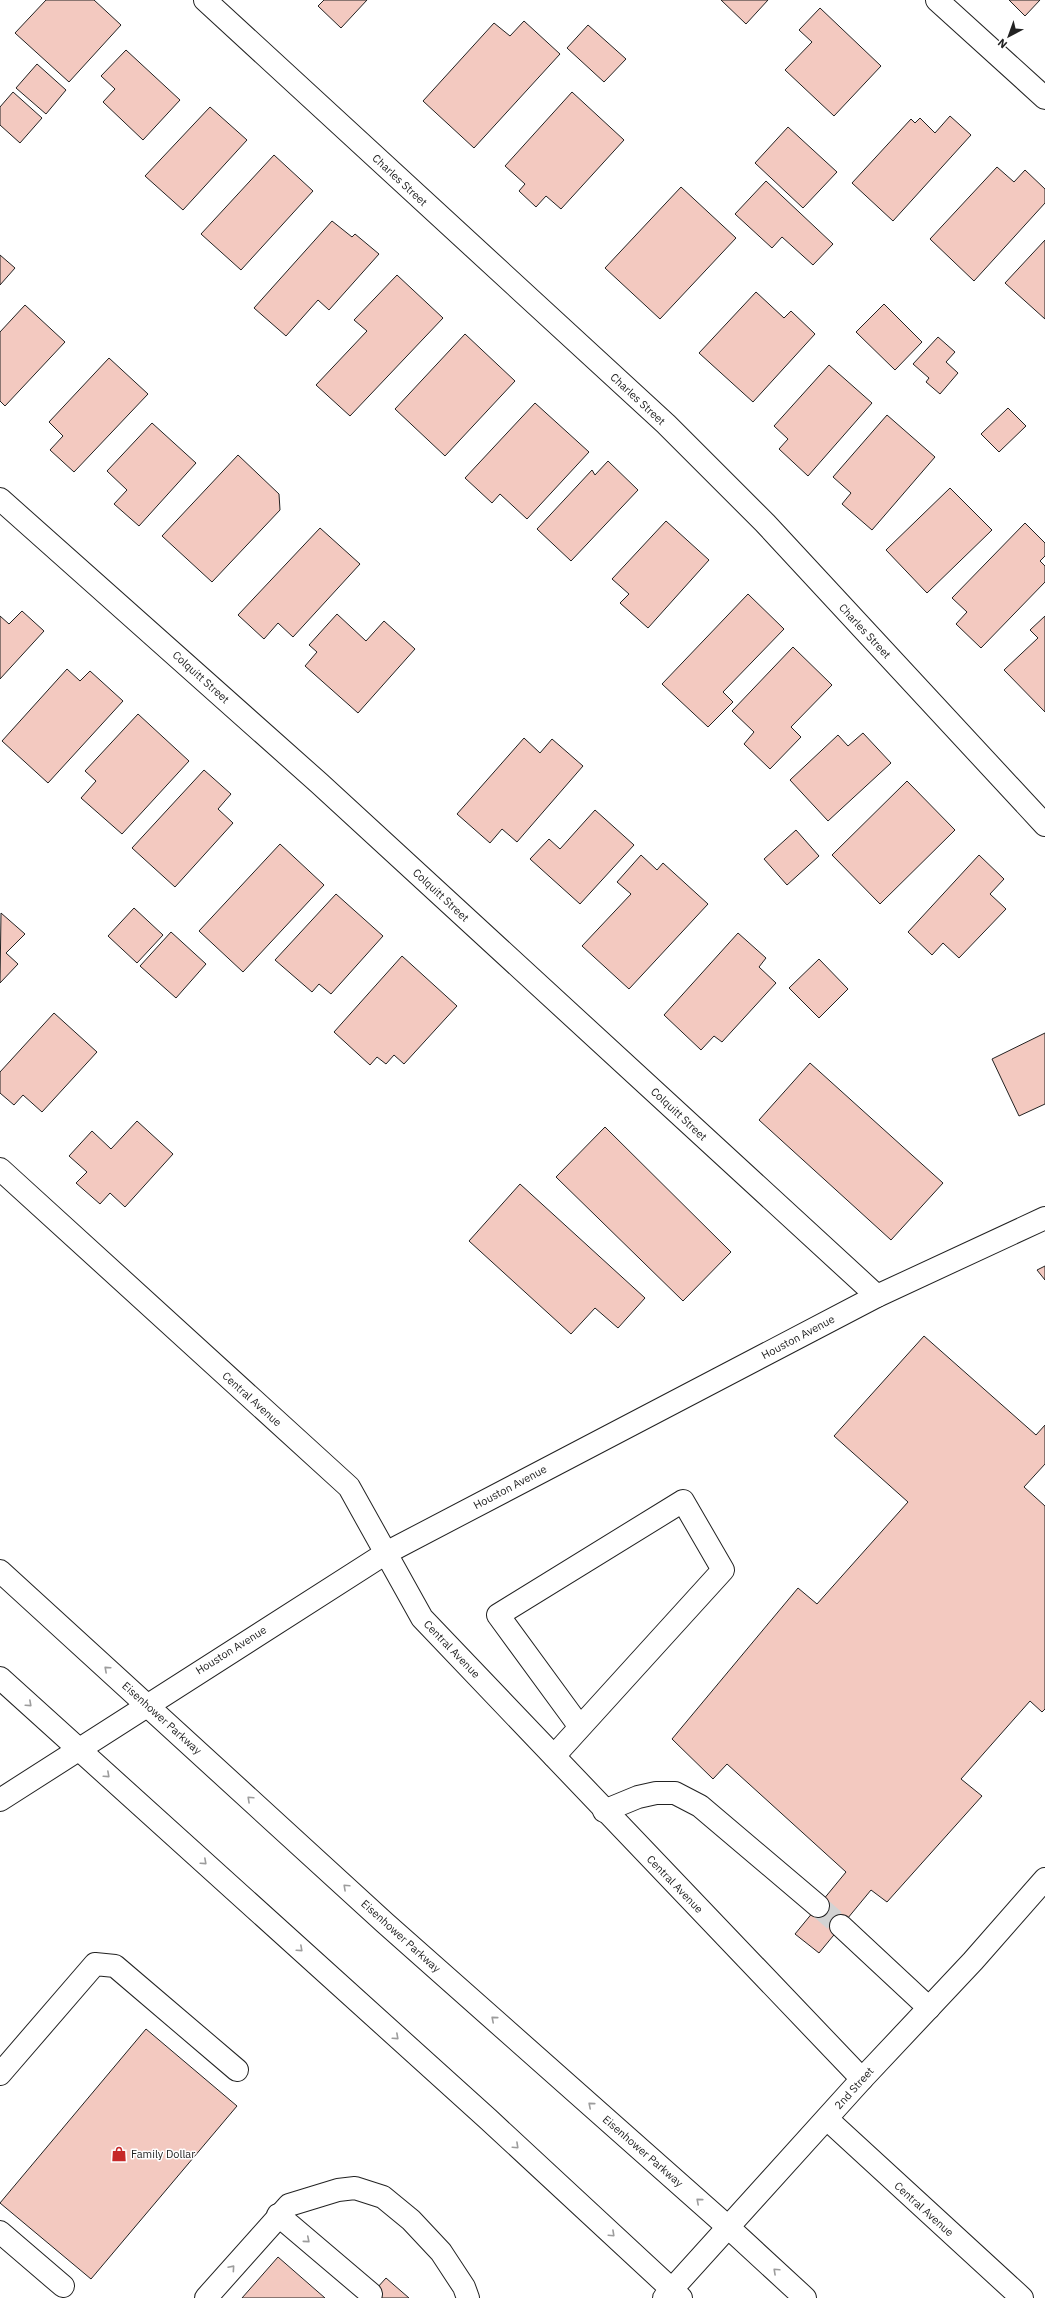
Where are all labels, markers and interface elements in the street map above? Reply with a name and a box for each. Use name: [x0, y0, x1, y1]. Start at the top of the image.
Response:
north arrow: [989, 16, 1029, 56]
text: N: [995, 36, 1010, 51]
street label: Charles Street: [370, 151, 431, 209]
street label: Charles Street: [608, 370, 669, 428]
street label: Charles Street: [836, 601, 894, 662]
street label: Colquitt Street: [170, 648, 232, 706]
street label: Colquitt Street: [410, 865, 472, 925]
street label: Colquitt Street: [648, 1084, 710, 1144]
street label: Houston Avenue: [759, 1312, 837, 1362]
street label: Central Avenue: [219, 1369, 285, 1429]
street label: Houston Avenue: [471, 1462, 549, 1512]
street label: Central Avenue: [421, 1617, 483, 1681]
street label: Houston Avenue: [193, 1623, 269, 1677]
one-way arrow: [104, 1666, 112, 1673]
street label: Eisenhower Parkway: [119, 1679, 205, 1758]
one-way arrow: [24, 1699, 32, 1706]
one-way arrow: [102, 1770, 110, 1778]
one-way arrow: [247, 1796, 255, 1804]
street label: Central Avenue: [644, 1852, 706, 1916]
one-way arrow: [199, 1857, 206, 1864]
one-way arrow: [343, 1884, 351, 1892]
street label: Eisenhower Parkway: [358, 1897, 444, 1976]
one-way arrow: [295, 1945, 303, 1952]
one-way arrow: [491, 2016, 499, 2024]
one-way arrow: [392, 2032, 399, 2039]
street label: 2nd Street: [831, 2064, 877, 2112]
one-way arrow: [588, 2103, 596, 2110]
street label: Eisenhower Parkway: [600, 2112, 687, 2190]
one-way arrow: [512, 2141, 519, 2148]
shop icon: Family Dollar: [110, 2145, 128, 2163]
place label: Family Dollar: [131, 2147, 195, 2161]
street label: Central Avenue: [891, 2179, 957, 2239]
one-way arrow: [696, 2198, 704, 2205]
one-way arrow: [607, 2230, 615, 2237]
one-way arrow: [303, 2236, 310, 2243]
one-way arrow: [227, 2266, 234, 2273]
one-way arrow: [773, 2269, 781, 2276]

